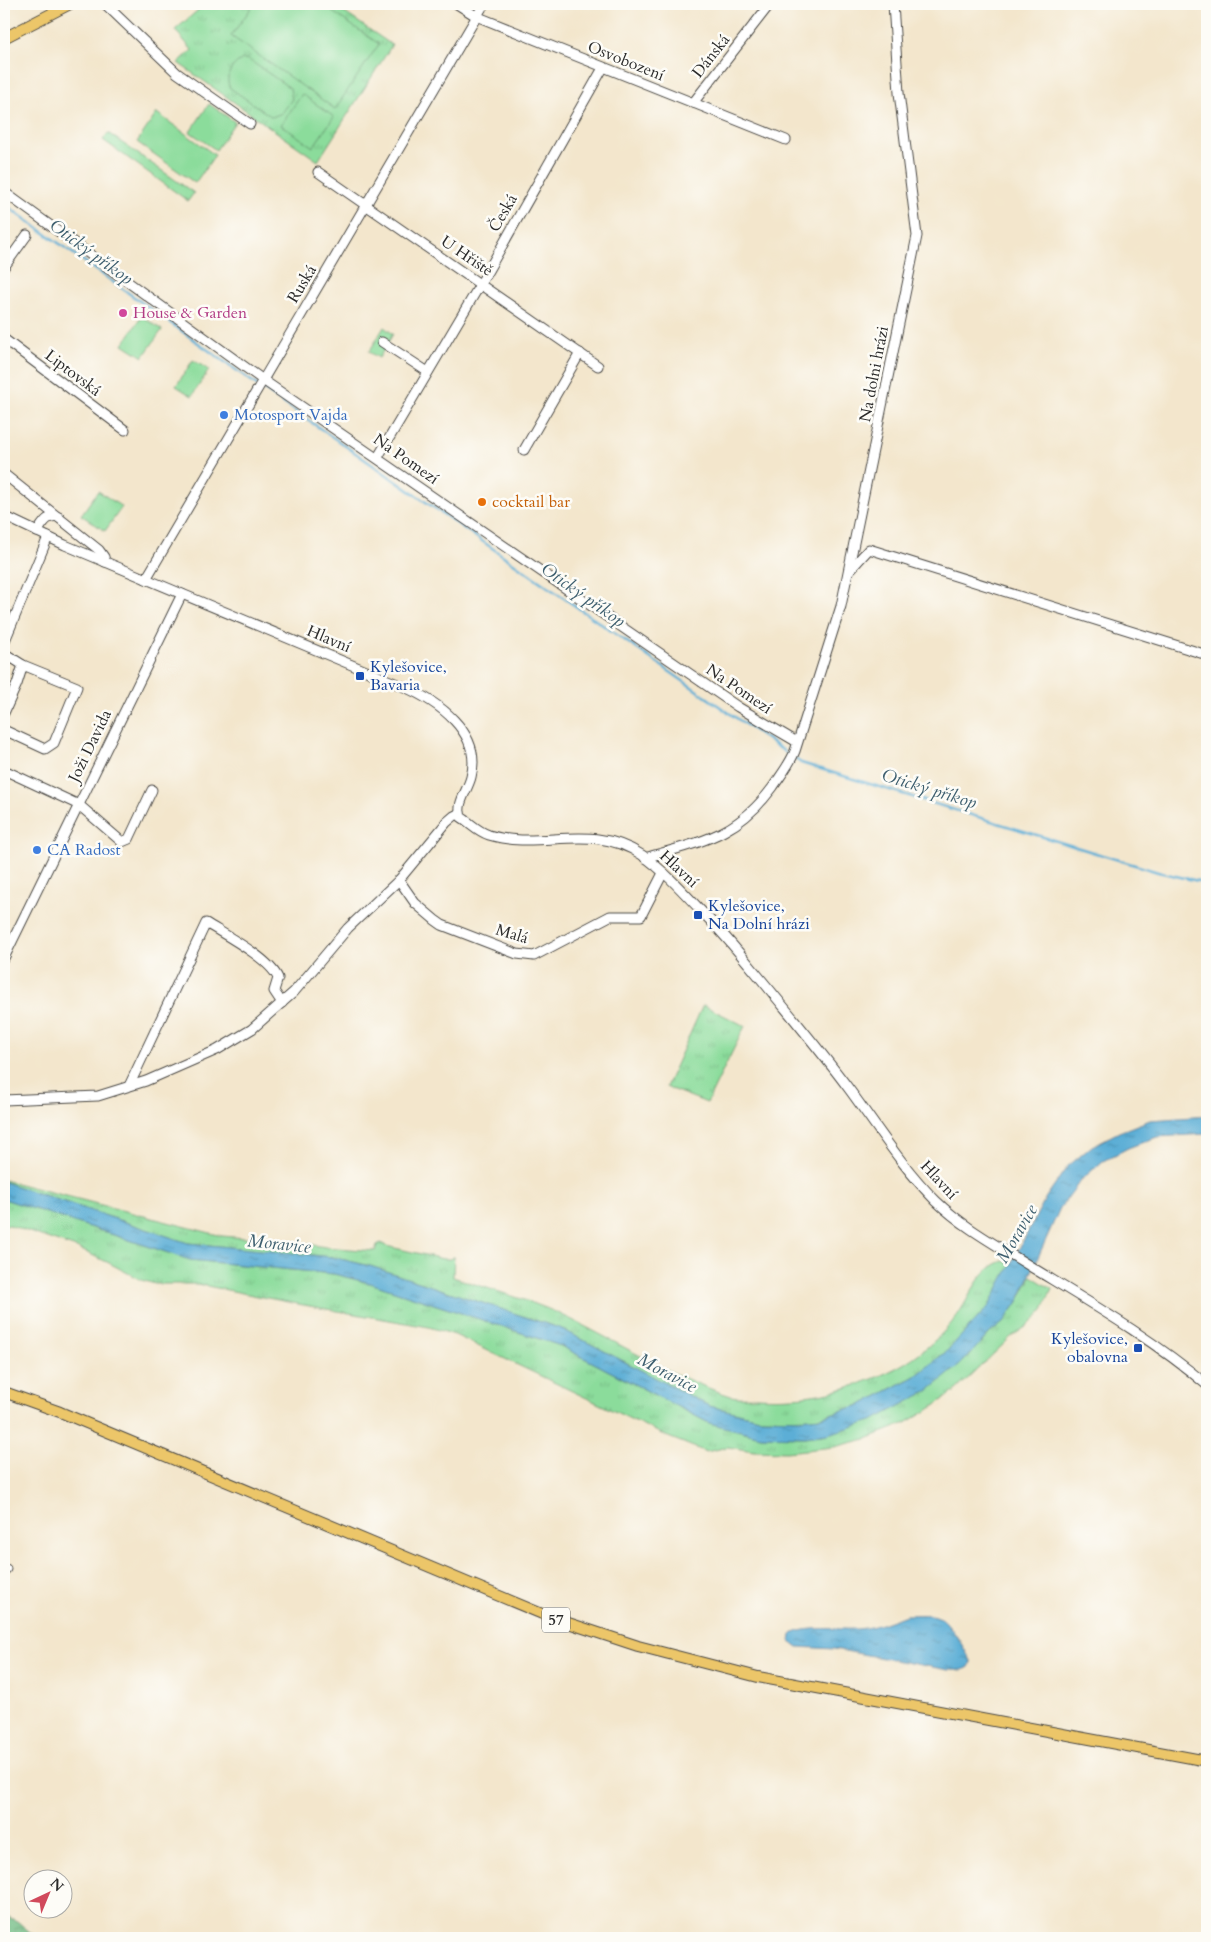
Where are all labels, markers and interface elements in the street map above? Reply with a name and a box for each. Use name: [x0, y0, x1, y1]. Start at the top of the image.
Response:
street label: Dánská: [687, 30, 735, 82]
street label: Osvobození: [584, 36, 668, 87]
street label: Česká: [483, 190, 523, 236]
water label: Otický příkop: [44, 213, 138, 291]
street label: U Hřiště: [436, 230, 498, 282]
street label: Ruská: [282, 261, 322, 307]
place label: House & Garden: [133, 302, 247, 324]
marker: House & Garden: [117, 307, 129, 319]
street label: Na dolni hrázi: [854, 324, 894, 424]
street label: Liptovská: [40, 345, 106, 401]
place label: Motosport Vajda: [234, 404, 348, 426]
marker: Motosport Vajda: [218, 409, 230, 421]
street label: Na Pomezí: [369, 428, 444, 490]
place label: cocktail bar: [492, 491, 570, 513]
marker: cocktail bar: [476, 496, 488, 508]
water label: Otický příkop: [536, 557, 631, 634]
street label: Hlavní: [304, 620, 355, 658]
place label: Kylešovice, Bavaria: [370, 656, 447, 696]
street label: Na Pomezí: [702, 659, 777, 719]
marker: Kylešovice, Bavaria: [354, 670, 366, 682]
street label: Joži Davida: [62, 706, 117, 788]
water label: Otický příkop: [879, 763, 980, 815]
place label: CA Radost: [47, 839, 120, 861]
marker: CA Radost: [31, 844, 43, 856]
street label: Hlavní: [655, 845, 704, 893]
place label: Kylešovice, Na Dolní hrázi: [708, 895, 810, 935]
marker: Kylešovice, Na Dolní hrázi: [692, 909, 704, 921]
street label: Malá: [493, 919, 531, 949]
street label: Hlavní: [915, 1156, 963, 1205]
water label: Moravice: [990, 1199, 1044, 1268]
water label: Moravice: [246, 1228, 313, 1260]
place label: Kylešovice, obalovna: [1051, 1328, 1128, 1368]
marker: Kylešovice, obalovna: [1132, 1342, 1144, 1354]
water label: Moravice: [633, 1347, 702, 1400]
road number: 57: [542, 1608, 570, 1632]
north arrow: [22, 1870, 72, 1920]
text: N: [46, 1874, 68, 1896]

